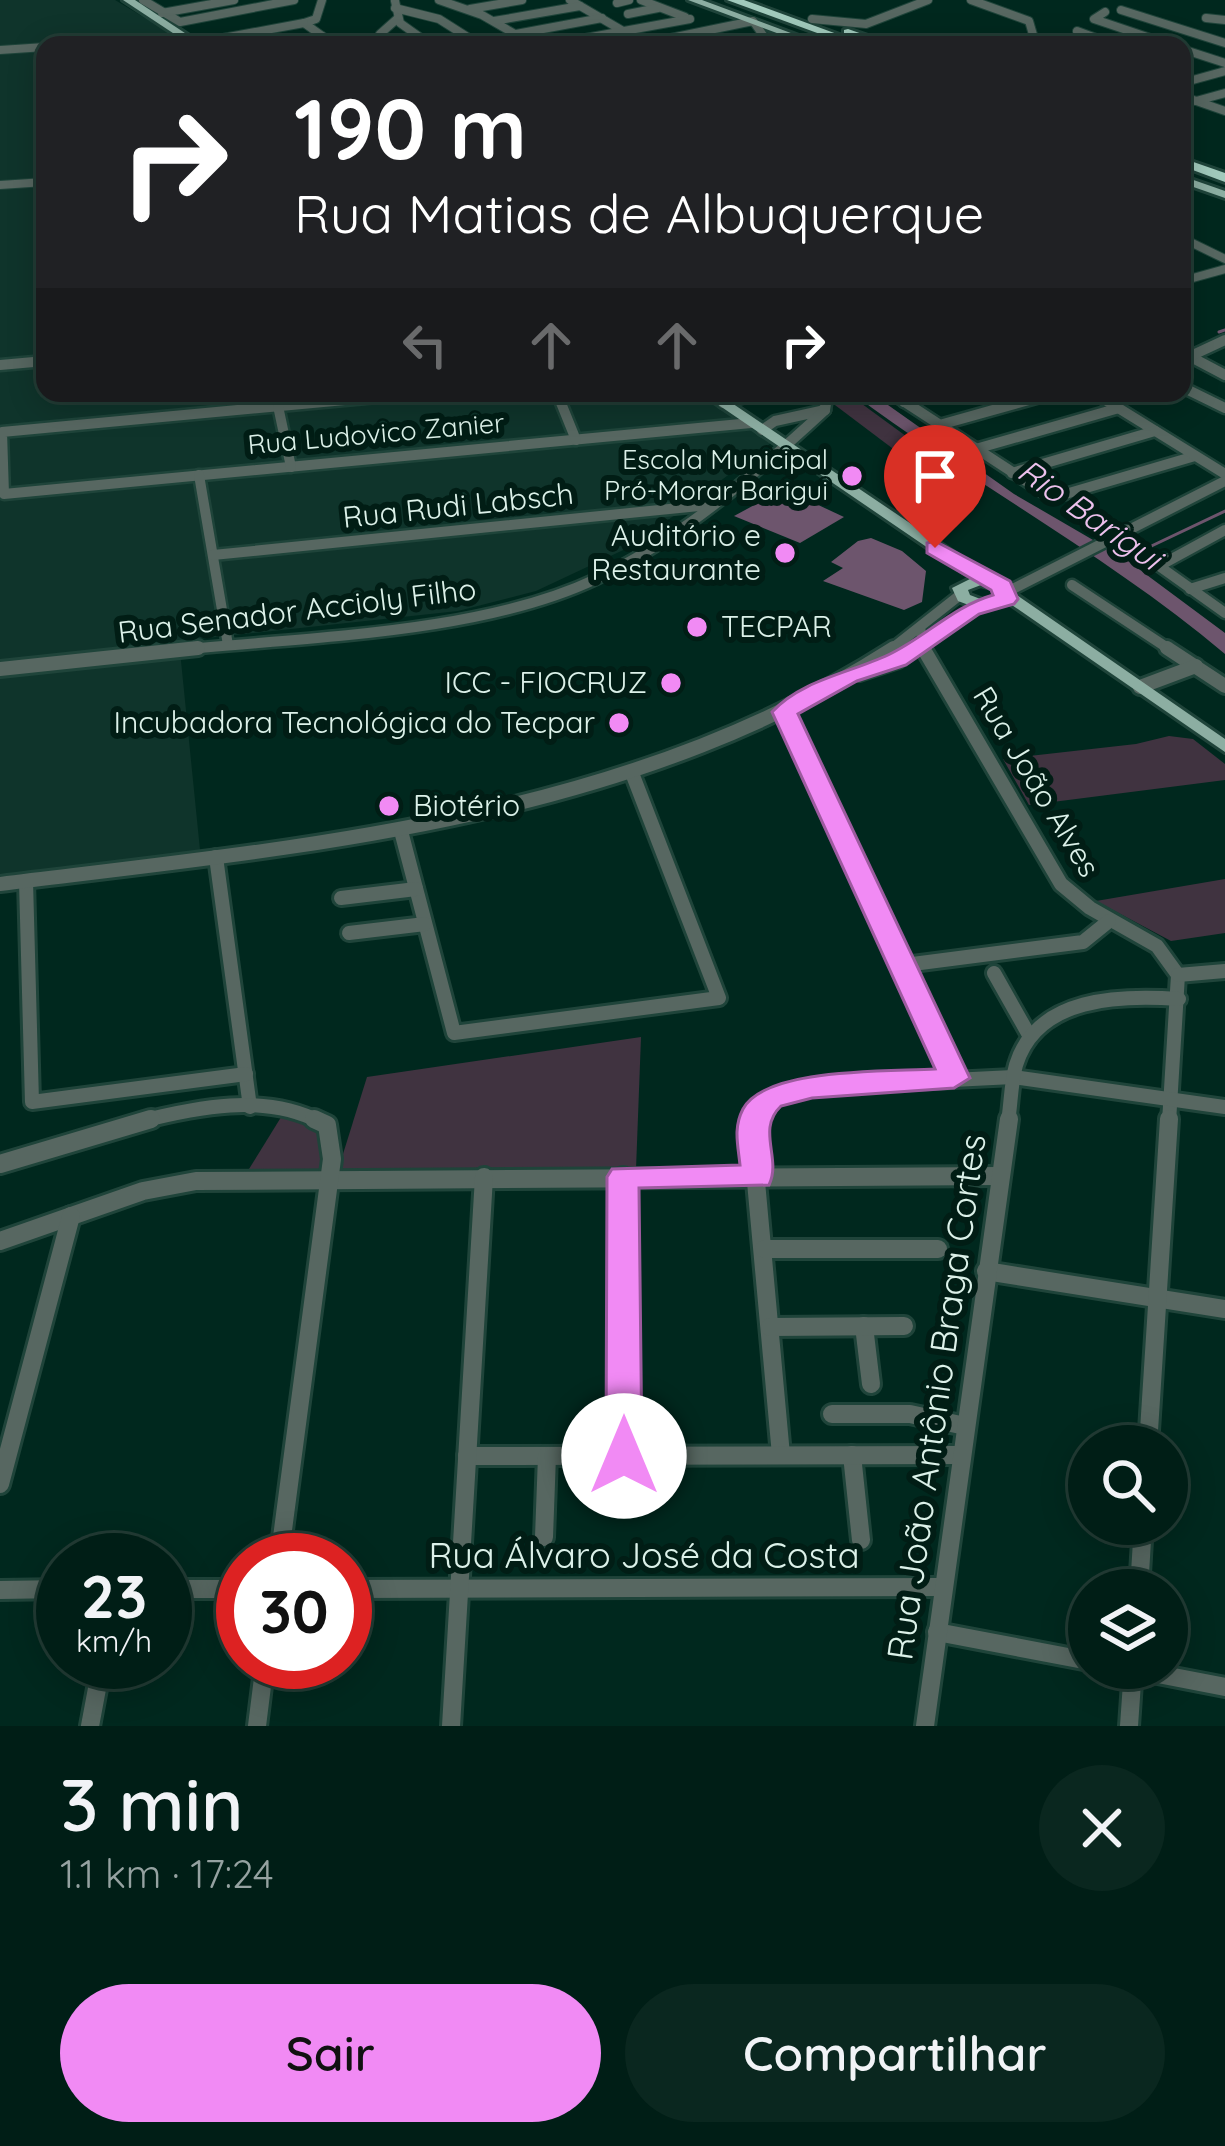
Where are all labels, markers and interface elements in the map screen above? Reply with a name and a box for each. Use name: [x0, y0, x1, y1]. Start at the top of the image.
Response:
text: 190 m: [294, 75, 527, 180]
icon: right: [96, 84, 252, 240]
text: Rua Matias de Albuquerque: [294, 179, 984, 247]
icon: left: [392, 312, 458, 378]
icon: ahead: [518, 312, 584, 378]
icon: ahead: [644, 312, 710, 378]
icon: right: [770, 312, 836, 378]
street label: Rua Ludovico Zanier: [246, 405, 506, 461]
pin: [884, 425, 986, 548]
place label: Escola Municipal Pró-Morar Barigui: [604, 442, 828, 507]
icon: arrive: [902, 443, 968, 509]
water label: Rio Barigui: [1011, 449, 1173, 580]
marker: Escola Municipal Pró-Morar Barigui: [839, 463, 865, 489]
street label: Rua Rudi Labsch: [341, 474, 575, 536]
place label: Auditório e Restaurante: [591, 516, 761, 588]
marker: Auditório e Restaurante: [772, 540, 798, 566]
street label: Rua Senador Accioly Filho: [116, 569, 478, 651]
place label: TECPAR: [721, 607, 832, 645]
marker: TECPAR: [684, 614, 710, 640]
place label: ICC - FIOCRUZ: [445, 663, 647, 701]
marker: ICC - FIOCRUZ: [658, 670, 684, 696]
street label: Rua João Alves: [965, 679, 1109, 884]
place label: Incubadora Tecnológica do Tecpar: [113, 703, 595, 741]
marker: Incubadora Tecnológica do Tecpar: [606, 710, 632, 736]
place label: Biotério: [413, 786, 520, 824]
marker: Biotério: [376, 793, 402, 819]
street label: Rua João Antônio Braga Cortes: [876, 1131, 995, 1663]
position arrow: [561, 1393, 687, 1519]
map controls: [1068, 1425, 1188, 1689]
button: search: [1068, 1425, 1188, 1545]
street label: Rua Álvaro José da Costa: [429, 1532, 860, 1577]
speed limit sign: 30: [216, 1533, 372, 1689]
text: 23: [81, 1558, 147, 1633]
button: layers: [1068, 1569, 1188, 1689]
text: km/h: [76, 1622, 152, 1660]
text: 3 min: [60, 1759, 244, 1849]
button: close: [1039, 1765, 1165, 1891]
text: 1.1 km · 17:24: [60, 1849, 274, 1898]
button: Sair: [60, 1984, 601, 2122]
button: Compartilhar: [625, 1984, 1165, 2122]

